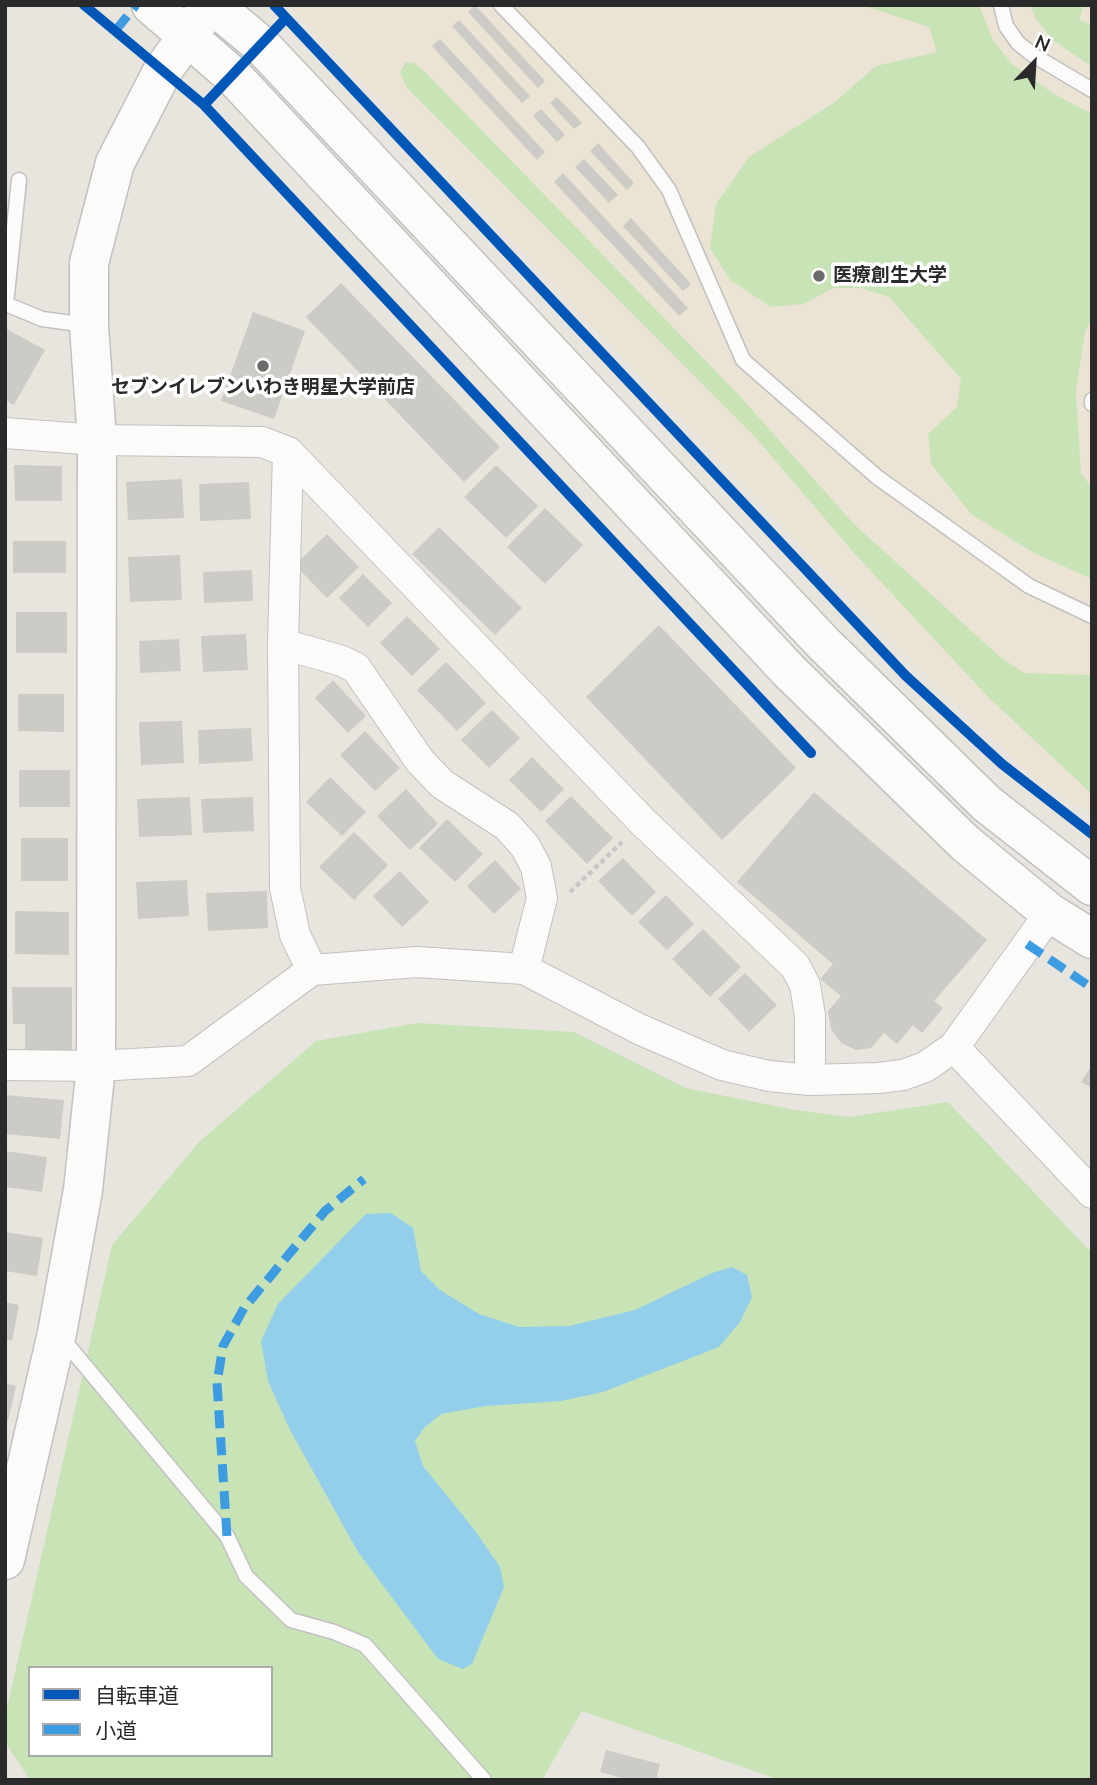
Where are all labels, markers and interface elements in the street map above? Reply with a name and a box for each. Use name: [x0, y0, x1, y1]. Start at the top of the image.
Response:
north arrow: [999, 28, 1069, 98]
text: N: [1031, 29, 1054, 59]
place label: 医療創生大学: [833, 265, 947, 287]
marker: 医療創生大学: [811, 268, 827, 284]
marker: セブンイレブンいわき明星大学前店: [255, 358, 271, 374]
place label: セブンイレブンいわき明星大学前店: [111, 377, 415, 399]
legend: [28, 1666, 273, 1757]
text: 自転車道: [95, 1682, 179, 1710]
text: 小道: [95, 1717, 137, 1745]

